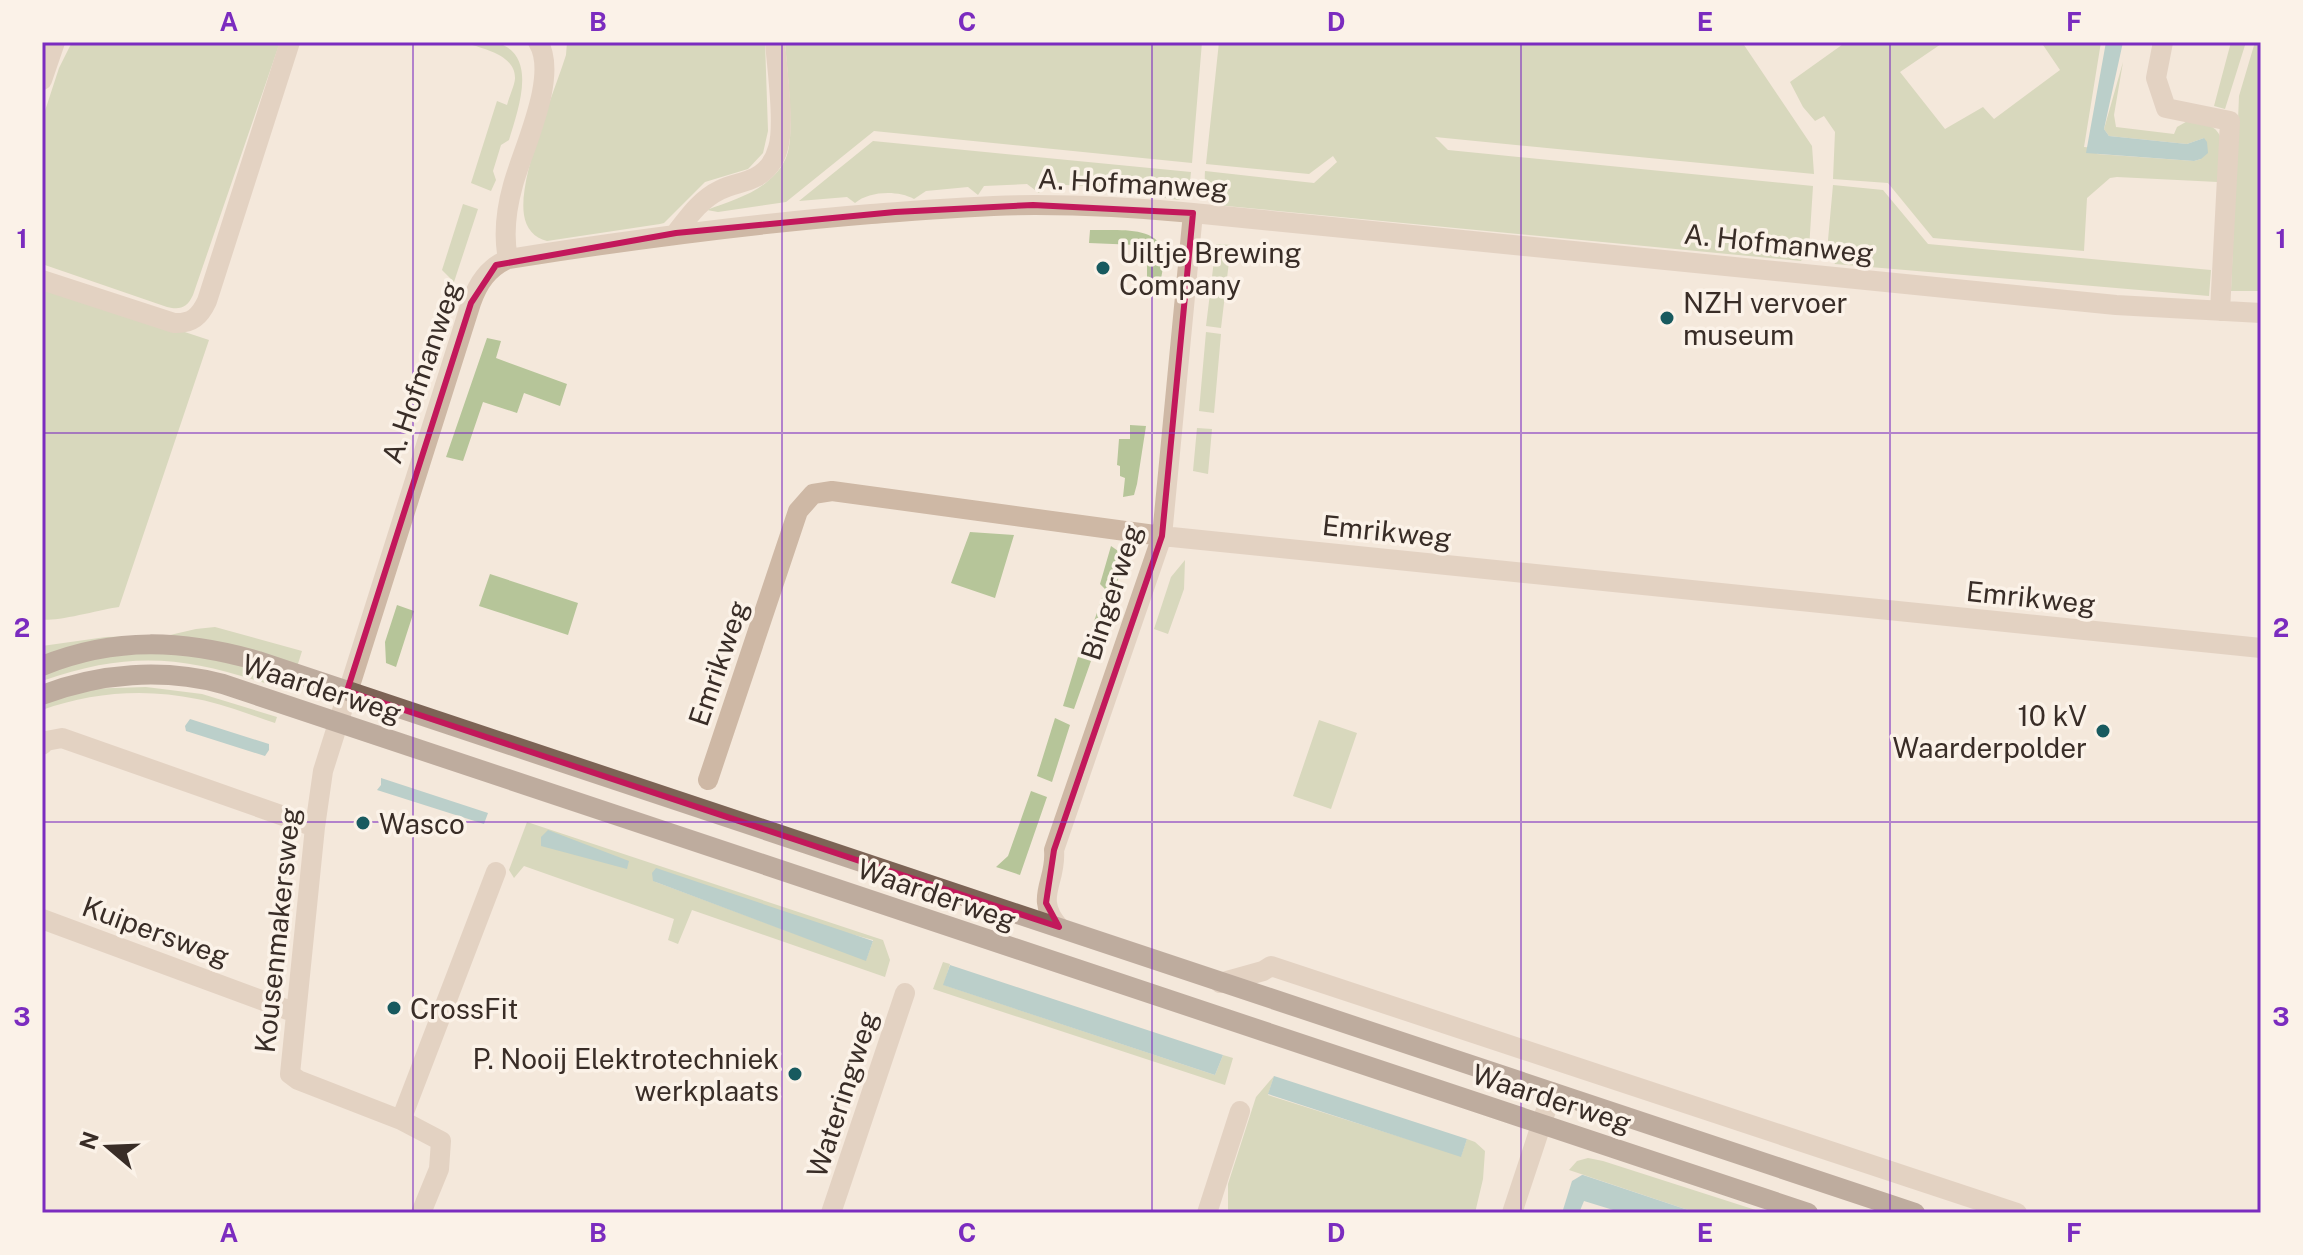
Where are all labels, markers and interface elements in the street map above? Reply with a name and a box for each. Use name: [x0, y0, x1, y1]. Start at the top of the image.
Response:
text: A: [220, 6, 239, 37]
text: B: [589, 6, 607, 37]
text: C: [958, 6, 976, 37]
text: D: [1327, 6, 1345, 37]
text: E: [1697, 6, 1713, 37]
text: F: [2066, 6, 2082, 37]
street label: A. Hofmanweg: [1037, 162, 1229, 204]
street label: A. Hofmanweg: [1682, 217, 1876, 269]
text: 1: [16, 223, 28, 254]
text: 1: [2275, 223, 2287, 254]
place label: Uiltje Brewing Company: [1119, 236, 1302, 301]
marker: Uiltje Brewing Company: [1094, 259, 1112, 277]
street label: A. Hofmanweg: [374, 277, 468, 467]
place label: NZH vervoer museum: [1683, 286, 1848, 351]
marker: NZH vervoer museum: [1658, 309, 1676, 327]
street label: Emrikweg: [1321, 508, 1453, 554]
street label: Bingerweg: [1074, 520, 1148, 664]
street label: Emrikweg: [1965, 574, 2097, 620]
street label: Emrikweg: [681, 596, 755, 730]
text: 2: [14, 612, 30, 643]
text: 2: [2273, 612, 2289, 643]
street label: Waarderweg: [238, 647, 406, 729]
place label: 10 kV Waarderpolder: [1893, 699, 2087, 764]
marker: 10 kV Waarderpolder: [2094, 722, 2112, 740]
street label: Kousenmakersweg: [248, 806, 306, 1054]
place label: Wasco: [379, 807, 465, 840]
marker: Wasco: [354, 814, 372, 832]
street label: Waarderweg: [853, 851, 1021, 937]
street label: Kuipersweg: [78, 889, 234, 973]
place label: CrossFit: [410, 992, 518, 1025]
marker: CrossFit: [385, 999, 403, 1017]
text: 3: [13, 1001, 31, 1032]
text: 3: [2272, 1001, 2290, 1032]
street label: Wateringweg: [800, 1007, 884, 1181]
place label: P. Nooij Elektrotechniek werkplaats: [473, 1042, 779, 1107]
street label: Waarderweg: [1468, 1057, 1636, 1139]
marker: P. Nooij Elektrotechniek werkplaats: [786, 1065, 804, 1083]
north arrow: [68, 1107, 148, 1187]
text: N: [74, 1128, 104, 1153]
text: A: [220, 1217, 239, 1248]
text: B: [589, 1217, 607, 1248]
text: C: [958, 1217, 976, 1248]
text: D: [1327, 1217, 1345, 1248]
text: E: [1697, 1217, 1713, 1248]
text: F: [2066, 1217, 2082, 1248]

